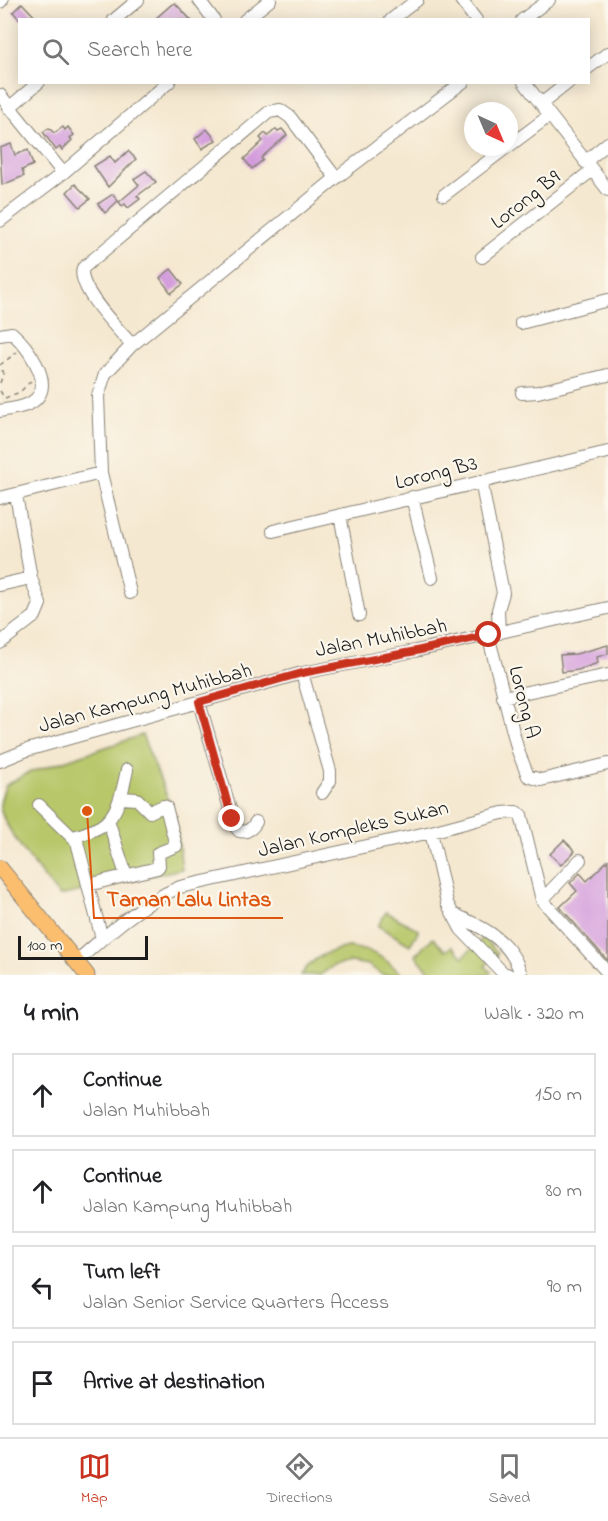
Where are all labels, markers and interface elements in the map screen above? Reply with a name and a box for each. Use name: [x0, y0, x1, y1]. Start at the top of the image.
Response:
search box: [18, 18, 590, 84]
icon: search: [39, 35, 72, 68]
text: Search here: [87, 35, 192, 67]
north arrow: [464, 102, 518, 156]
street label: Lorong B9: [485, 163, 569, 239]
street label: Lorong B3: [392, 449, 481, 501]
street label: Jalan Muhibbah: [313, 612, 450, 666]
route start: [475, 621, 501, 647]
street label: Jalan Kampung Muhibbah: [36, 656, 256, 744]
street label: Lorong A: [498, 663, 547, 743]
street label: Jalan Kompleks Sukan: [255, 793, 452, 866]
route end: [218, 805, 244, 831]
callout: Taman Lalu Lintas: [94, 878, 283, 918]
text: Taman Lalu Lintas: [107, 885, 271, 917]
scale bar: [18, 933, 148, 960]
text: 100 m: [27, 934, 62, 958]
text: 4 min: [24, 995, 79, 1033]
text: Walk · 320 m: [484, 1000, 584, 1029]
text: Continue: [83, 1065, 162, 1097]
icon: ahead: [26, 1079, 59, 1112]
text: 150 m: [535, 1081, 582, 1110]
text: Jalan Muhibbah: [83, 1097, 210, 1126]
text: Continue: [83, 1161, 162, 1193]
icon: ahead: [26, 1175, 59, 1208]
text: 80 m: [545, 1177, 582, 1206]
text: Jalan Kampung Muhibbah: [83, 1193, 292, 1222]
text: Turn left: [83, 1257, 160, 1289]
icon: left: [26, 1271, 59, 1304]
text: 90 m: [547, 1273, 582, 1302]
text: Jalan Senior Service Quarters Access: [83, 1289, 389, 1318]
icon: arrive: [26, 1367, 59, 1400]
text: Arrive at destination: [83, 1367, 265, 1399]
tab: Map: [78, 1450, 111, 1510]
tab: Directions: [266, 1450, 333, 1510]
tab: Saved: [488, 1450, 530, 1510]

